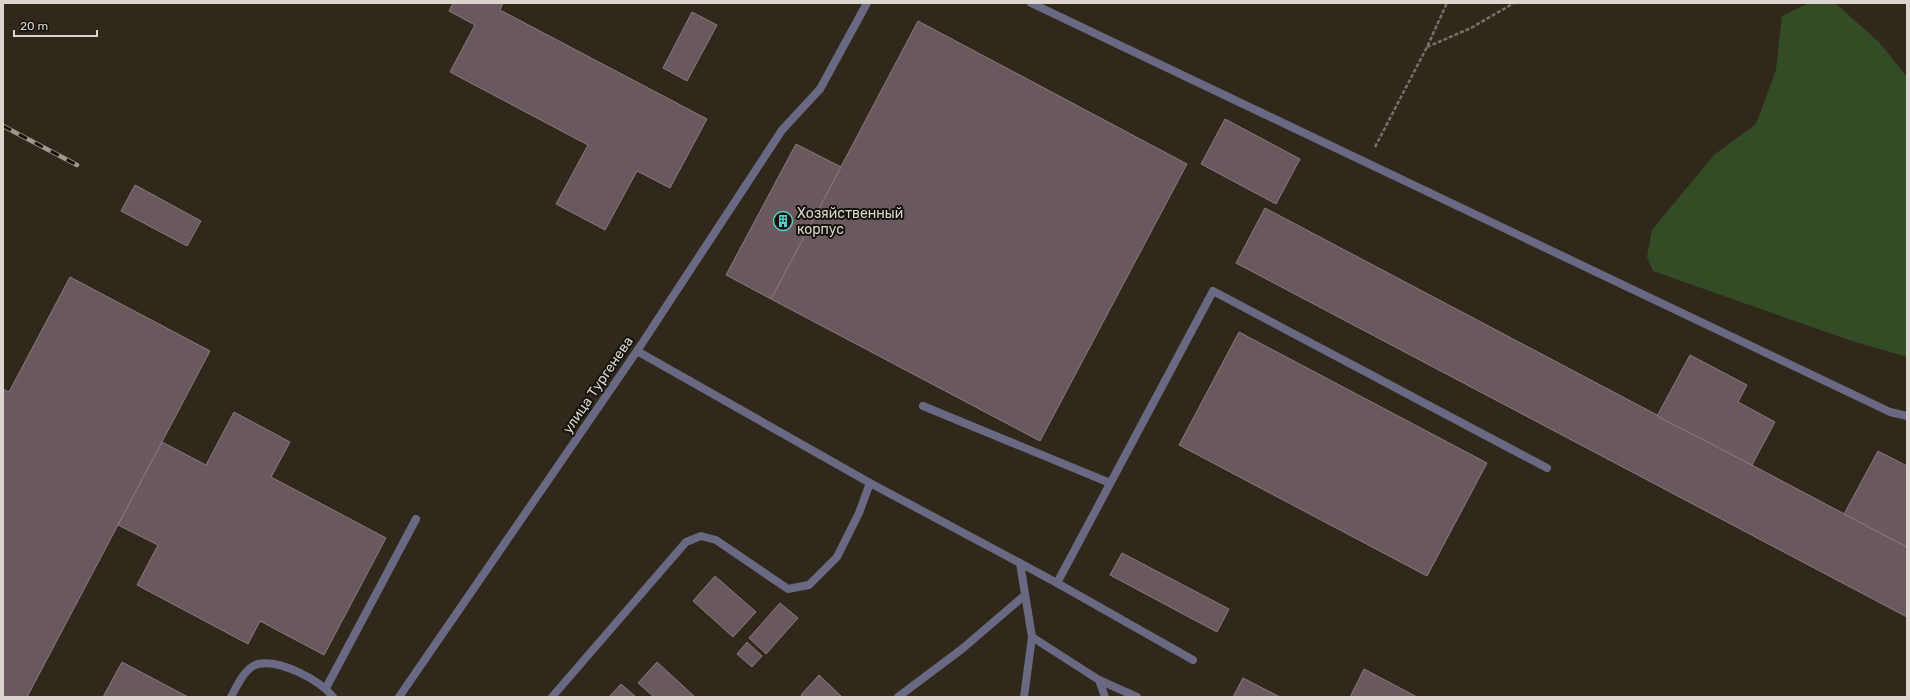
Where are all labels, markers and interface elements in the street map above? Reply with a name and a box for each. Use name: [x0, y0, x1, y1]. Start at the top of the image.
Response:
scale bar: [14, 12, 97, 38]
text: 20 m: [20, 19, 48, 33]
place label: Хозяйственный корпус: [797, 205, 903, 238]
building icon: Хозяйственный корпус: [772, 210, 794, 232]
street label: улица Тургенева: [559, 333, 637, 437]

